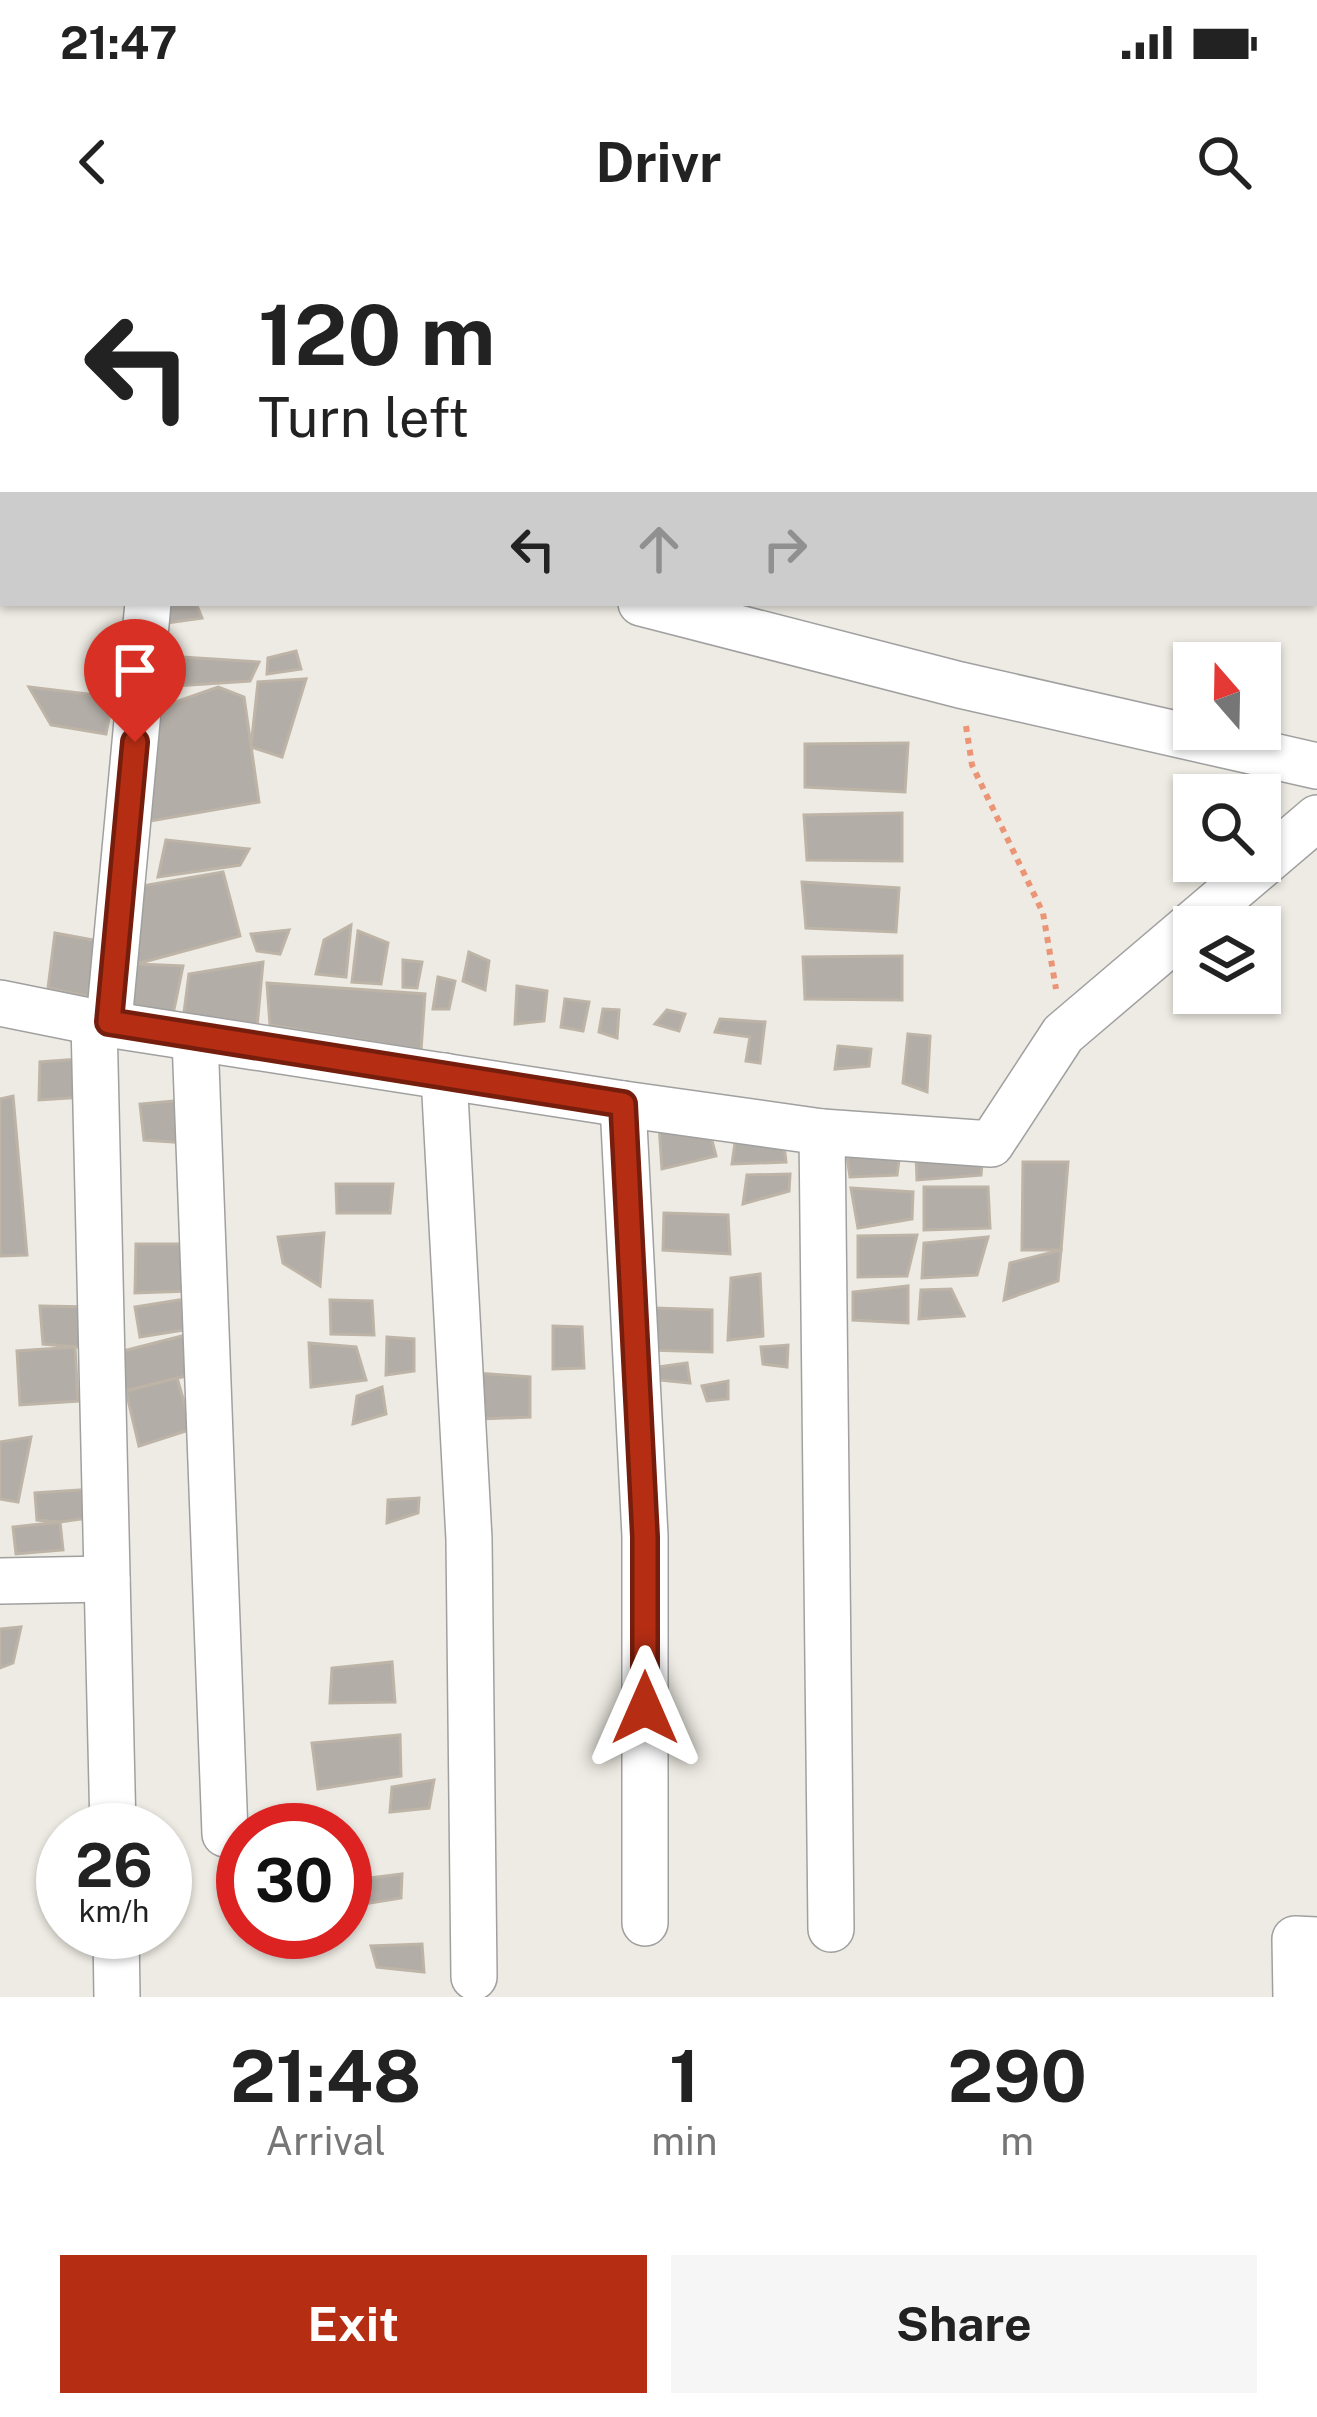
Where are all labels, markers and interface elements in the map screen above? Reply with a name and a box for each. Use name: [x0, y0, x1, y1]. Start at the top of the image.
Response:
text: 21:47: [60, 16, 178, 69]
icon: back: [60, 129, 126, 195]
icon: search: [1191, 129, 1257, 195]
text: Drivr: [596, 131, 721, 194]
text: 120 m: [258, 285, 496, 384]
icon: left: [60, 288, 216, 444]
text: Turn left: [258, 386, 469, 449]
icon: left: [500, 516, 566, 582]
icon: ahead: [626, 516, 692, 582]
icon: right: [752, 516, 818, 582]
pin: [84, 619, 186, 742]
icon: arrive: [102, 637, 168, 703]
north arrow: [1173, 642, 1281, 750]
map controls: [1173, 642, 1281, 1014]
button: search: [1173, 774, 1281, 882]
button: layers: [1173, 906, 1281, 1014]
position arrow: [582, 1645, 708, 1771]
speed limit sign: 30: [216, 1803, 372, 1959]
text: 26: [75, 1830, 153, 1901]
text: km/h: [79, 1893, 149, 1929]
text: 21:48: [230, 2034, 421, 2118]
text: 1: [669, 2034, 700, 2118]
text: 290: [948, 2034, 1087, 2118]
text: Arrival: [265, 2118, 386, 2164]
text: min: [651, 2118, 718, 2164]
text: m: [1000, 2118, 1034, 2164]
button: Exit: [60, 2255, 647, 2393]
button: Share: [671, 2255, 1257, 2393]

